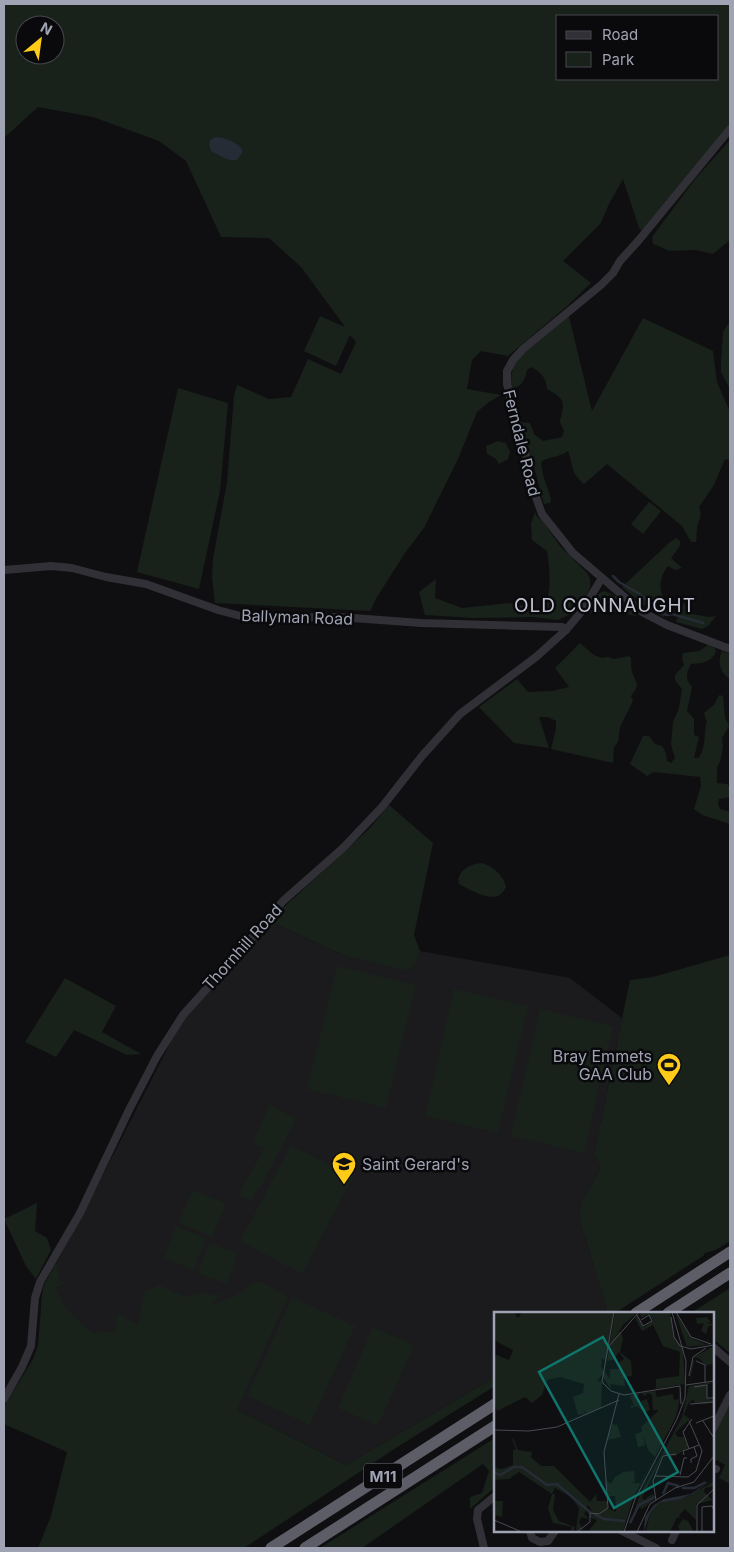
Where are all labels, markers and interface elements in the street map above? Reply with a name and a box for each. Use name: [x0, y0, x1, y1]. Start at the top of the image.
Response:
north arrow: [15, 15, 65, 65]
legend: [556, 15, 719, 80]
text: N: [38, 18, 55, 38]
text: Road: [602, 25, 638, 44]
text: Park: [602, 50, 635, 69]
street label: Ferndale Road: [499, 388, 545, 498]
district label: OLD CONNAUGHT: [514, 594, 696, 617]
street label: Ballyman Road: [241, 605, 353, 629]
street label: Thornhill Road: [198, 900, 286, 994]
place label: Bray Emmets GAA Club: [553, 1046, 652, 1084]
sports icon: Bray Emmets GAA Club: [656, 1052, 682, 1086]
school or university icon: Saint Gerard's: [331, 1151, 357, 1185]
place label: Saint Gerard's: [362, 1154, 469, 1174]
inset map: [494, 1312, 714, 1532]
road number: M11: [364, 1464, 402, 1488]

